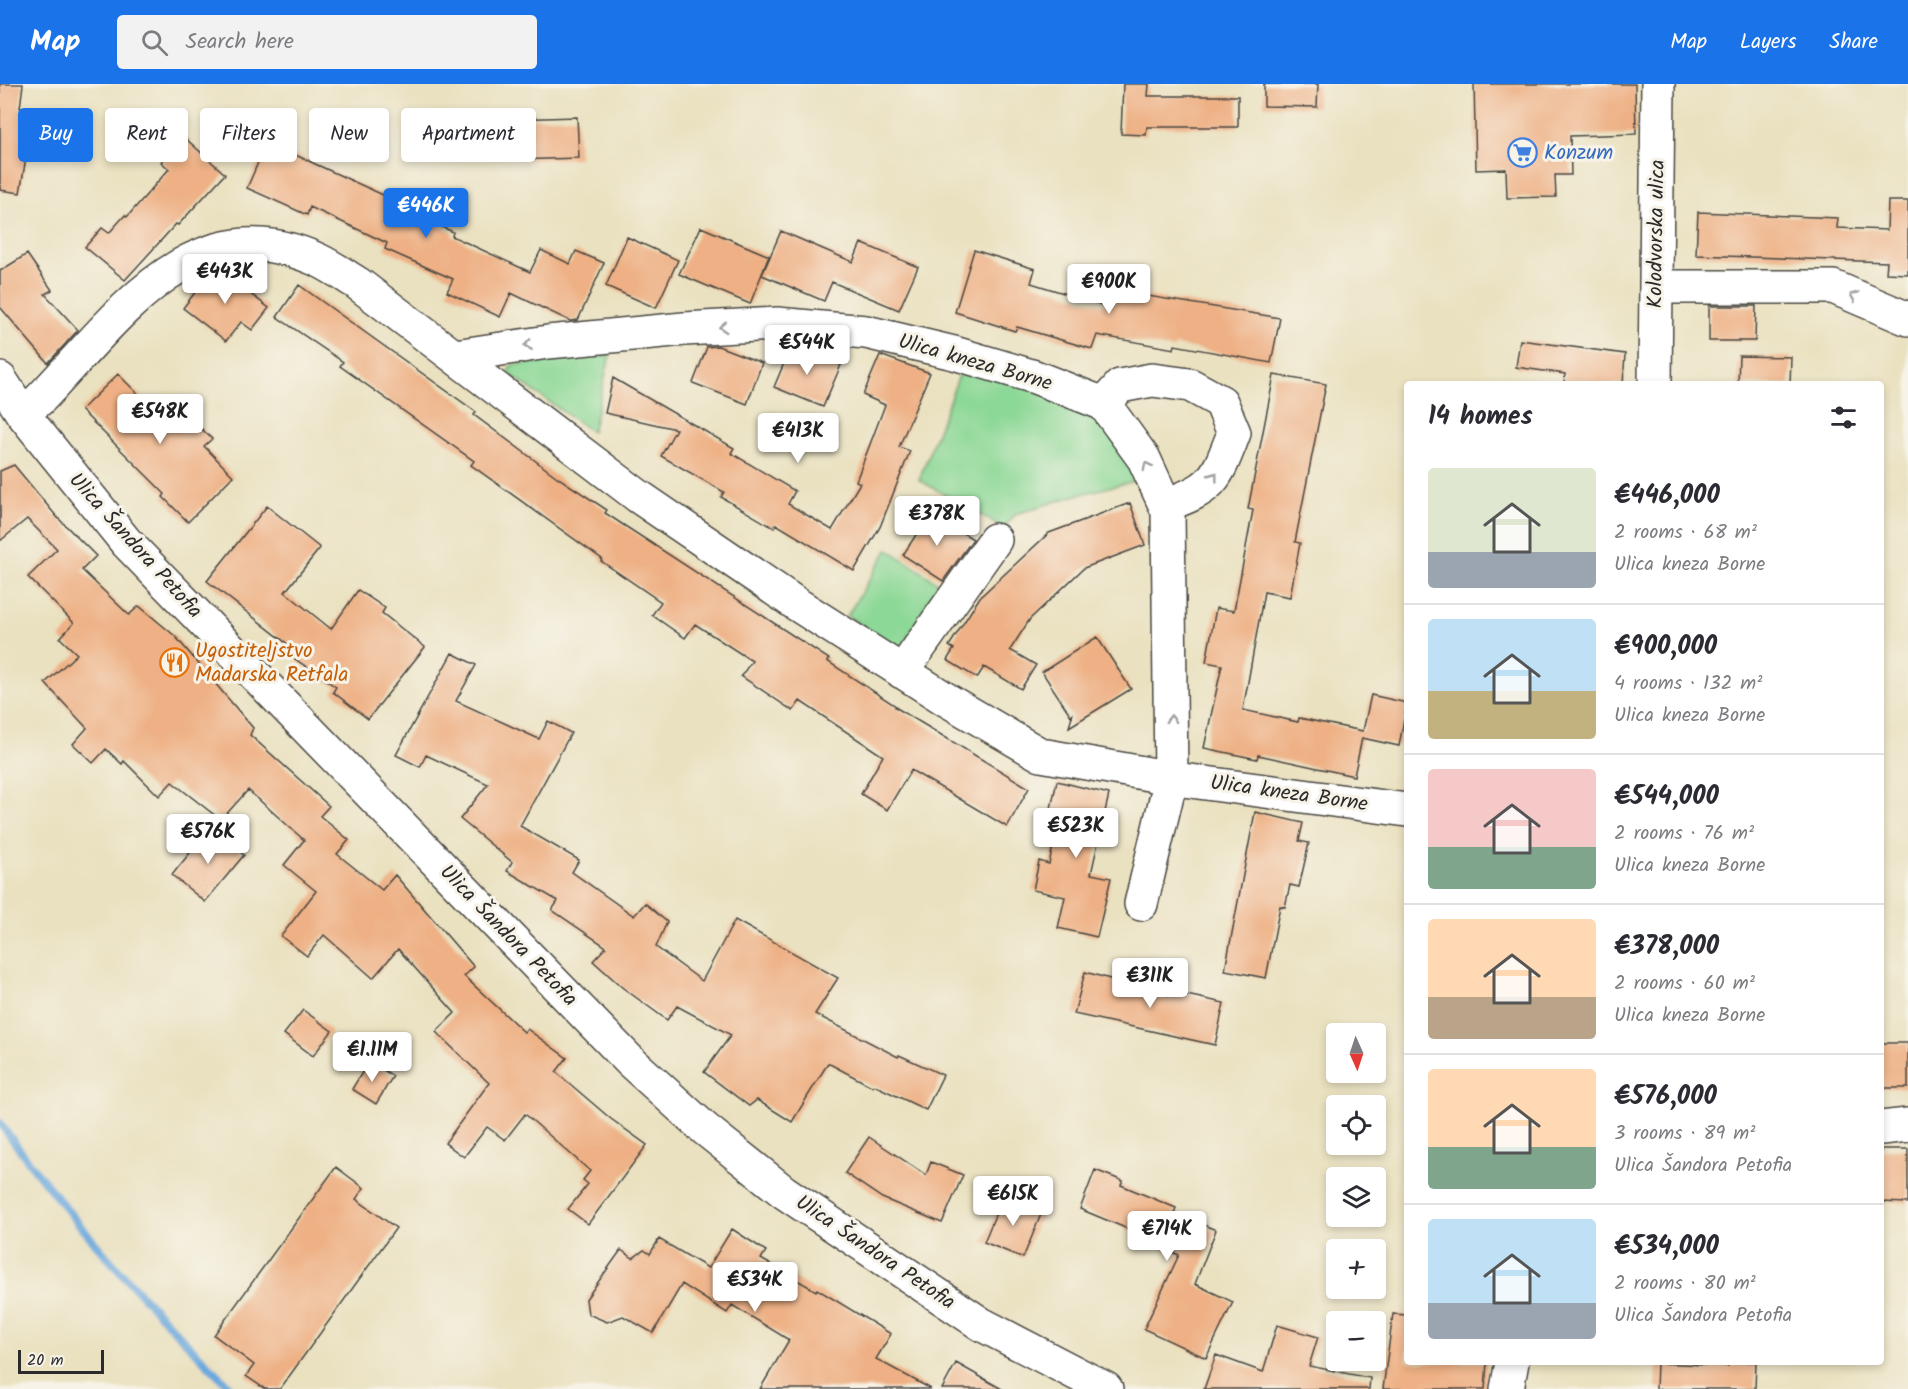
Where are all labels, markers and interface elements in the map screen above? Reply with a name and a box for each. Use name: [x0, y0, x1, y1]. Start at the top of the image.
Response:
search box: [117, 15, 537, 69]
text: Map: [30, 20, 81, 65]
text: Search here: [186, 25, 294, 60]
icon: search: [138, 26, 171, 59]
text: Map: [1670, 26, 1707, 59]
text: Layers: [1740, 26, 1796, 59]
text: Share: [1829, 26, 1878, 59]
chip: Buy: [18, 108, 93, 162]
chip: Rent: [105, 108, 188, 162]
chip: Filters: [200, 108, 297, 162]
chip: New: [309, 108, 389, 162]
chip: Apartment: [401, 108, 536, 162]
supermarket icon: Konzum: [1507, 137, 1539, 169]
place label: Konzum: [1544, 137, 1613, 170]
street label: Kolodvorska ulica: [1639, 159, 1675, 309]
pin: €446K: [384, 188, 468, 239]
text: €446K: [397, 191, 455, 223]
pin: €443K: [183, 254, 267, 305]
text: €443K: [196, 257, 254, 289]
pin: €900K: [1067, 264, 1151, 315]
text: €900K: [1081, 267, 1137, 299]
one-way arrow: [1849, 291, 1860, 303]
one-way arrow: [718, 320, 727, 333]
pin: €544K: [765, 325, 849, 376]
street label: Ulica kneza Borne: [894, 325, 1056, 401]
text: €544K: [779, 328, 835, 360]
one-way arrow: [524, 339, 533, 351]
pin: €548K: [118, 394, 202, 445]
text: 14 homes: [1428, 396, 1533, 438]
text: €548K: [131, 397, 189, 429]
icon: filters: [1827, 401, 1860, 434]
pin: €413K: [756, 413, 840, 464]
text: €413K: [772, 416, 824, 448]
one-way arrow: [1142, 461, 1154, 472]
street label: Ulica Šandora Petofia: [60, 465, 210, 627]
one-way arrow: [1207, 472, 1218, 483]
text: €446,000: [1614, 475, 1720, 517]
icon: home: [1476, 492, 1548, 564]
pin: €378K: [895, 496, 979, 547]
text: €378K: [909, 499, 965, 531]
text: 2 rooms · 68 m²: [1614, 517, 1757, 549]
text: Ulica kneza Borne: [1614, 549, 1765, 581]
text: €900,000: [1614, 626, 1717, 668]
place label: Ugostiteljstvo Madarska Retfala: [195, 635, 348, 692]
icon: home: [1476, 643, 1548, 715]
restaurant icon: Ugostiteljstvo Madarska Retfala: [158, 647, 190, 679]
text: 4 rooms · 132 m²: [1614, 668, 1762, 700]
text: Ulica kneza Borne: [1614, 700, 1765, 732]
one-way arrow: [1165, 715, 1177, 724]
street label: Ulica kneza Borne: [1208, 767, 1370, 821]
text: €544,000: [1614, 776, 1719, 818]
icon: home: [1476, 793, 1548, 865]
pin: €523K: [1034, 808, 1118, 859]
text: €523K: [1047, 811, 1105, 843]
pin: €576K: [166, 814, 250, 865]
text: €576K: [180, 817, 236, 849]
text: 2 rooms · 76 m²: [1614, 818, 1754, 850]
text: Ulica kneza Borne: [1614, 850, 1765, 882]
street label: Ulica Šandora Petofia: [431, 857, 585, 1015]
text: €378,000: [1614, 926, 1719, 968]
icon: home: [1476, 943, 1548, 1015]
pin: €311K: [1108, 958, 1192, 1009]
text: €311K: [1126, 961, 1174, 993]
text: 2 rooms · 60 m²: [1614, 968, 1755, 1000]
text: Ulica kneza Borne: [1614, 1000, 1765, 1032]
north arrow: [1326, 1023, 1386, 1083]
map controls: [1326, 1023, 1386, 1371]
pin: €1.11M: [323, 1032, 421, 1083]
text: €1.11M: [347, 1035, 397, 1067]
text: €576,000: [1614, 1076, 1717, 1118]
icon: home: [1476, 1093, 1548, 1165]
button: locate: [1326, 1095, 1386, 1155]
text: 3 rooms · 89 m²: [1614, 1118, 1755, 1150]
text: Ulica Šandora Petofia: [1614, 1150, 1792, 1182]
button: layers: [1326, 1167, 1386, 1227]
pin: €615K: [971, 1176, 1055, 1227]
text: €615K: [987, 1179, 1039, 1211]
street label: Ulica Šandora Petofia: [788, 1187, 962, 1319]
pin: €714K: [1125, 1211, 1209, 1262]
text: €714K: [1141, 1214, 1193, 1246]
text: €534,000: [1614, 1226, 1719, 1268]
button: +: [1326, 1239, 1386, 1299]
icon: home: [1476, 1243, 1548, 1315]
pin: €534K: [713, 1262, 797, 1313]
text: €534K: [727, 1265, 783, 1297]
text: 2 rooms · 80 m²: [1614, 1268, 1756, 1300]
text: Ulica Šandora Petofia: [1614, 1300, 1792, 1332]
button: −: [1326, 1311, 1386, 1371]
scale bar: [18, 1347, 104, 1374]
text: 20 m: [27, 1348, 63, 1373]

